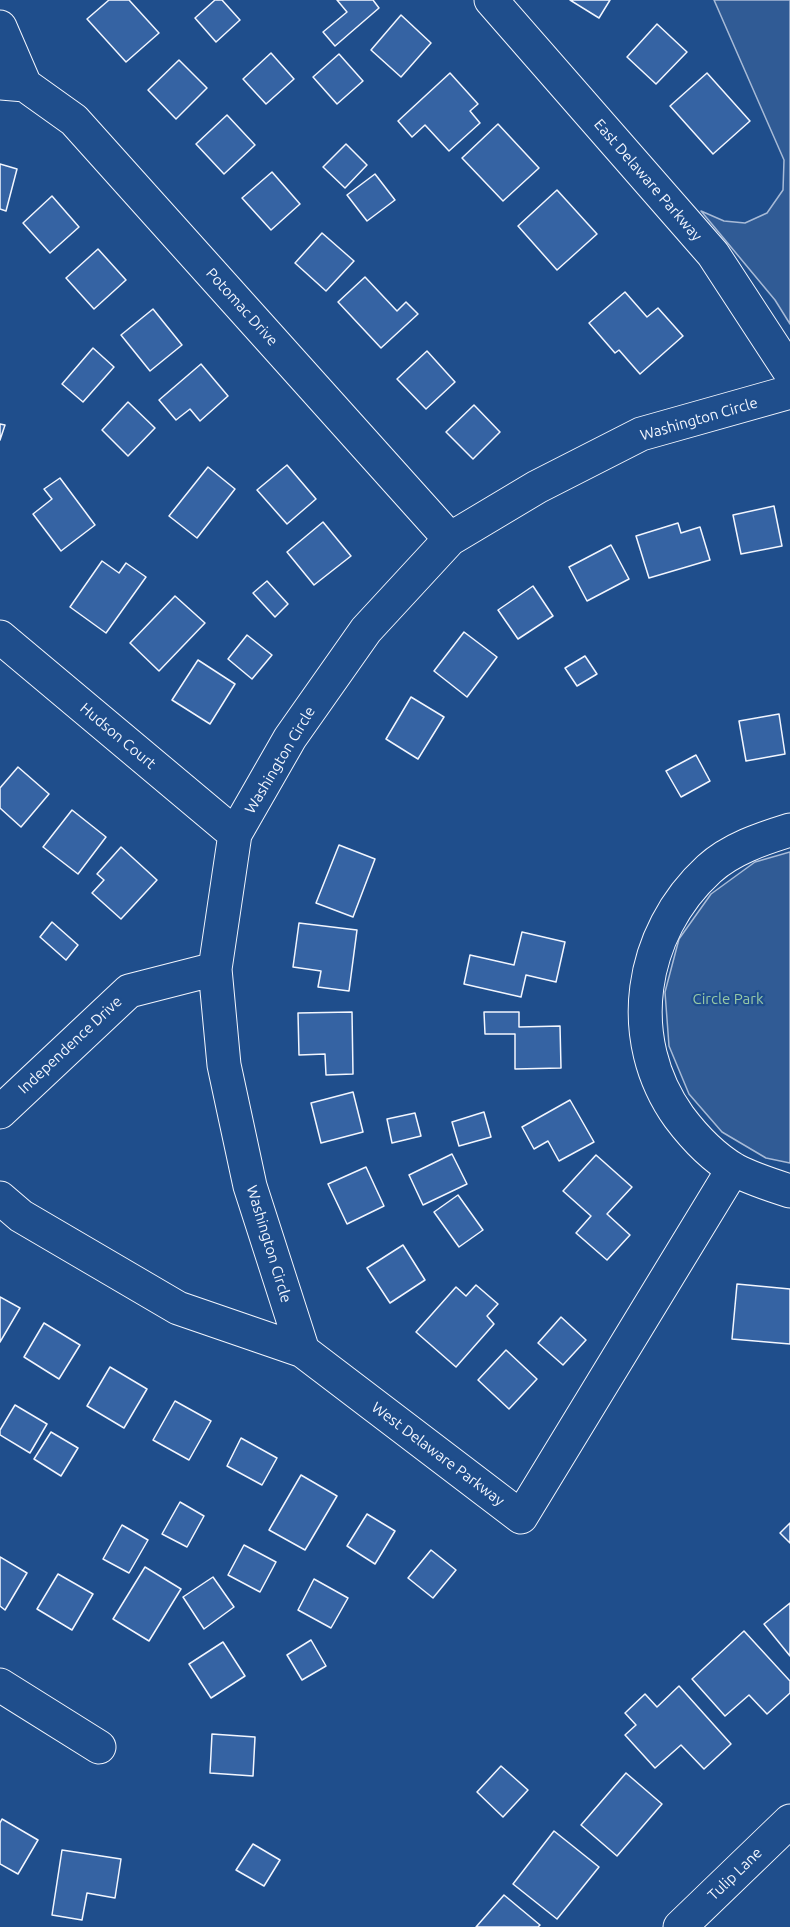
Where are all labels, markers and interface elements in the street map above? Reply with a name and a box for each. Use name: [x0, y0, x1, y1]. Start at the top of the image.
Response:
street label: East Delaware Parkway: [590, 115, 706, 245]
street label: Potomac Drive: [202, 264, 282, 350]
street label: Washington Circle: [638, 394, 760, 444]
street label: Hudson Court: [77, 699, 159, 773]
street label: Washington Circle: [241, 703, 319, 817]
park label: Circle Park: [693, 990, 763, 1008]
street label: Independence Drive: [15, 992, 125, 1098]
street label: Washington Circle: [243, 1183, 295, 1305]
street label: West Delaware Parkway: [368, 1398, 508, 1510]
street label: Tulip Lane: [704, 1844, 766, 1904]

